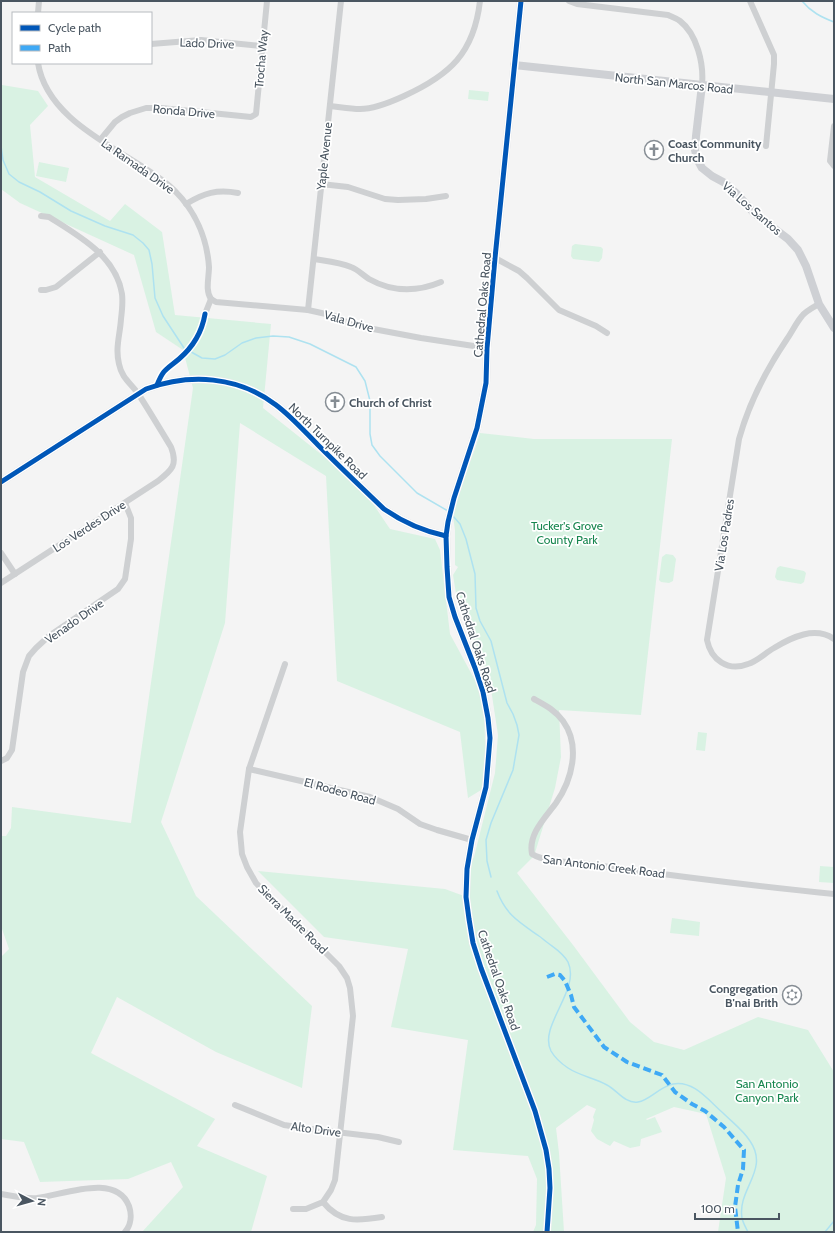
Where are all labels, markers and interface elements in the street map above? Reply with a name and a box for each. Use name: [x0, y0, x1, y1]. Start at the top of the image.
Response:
legend: [12, 12, 152, 64]
text: Cycle path: [48, 20, 101, 35]
street label: Trocha Way: [251, 29, 271, 89]
street label: Lado Drive: [179, 35, 235, 51]
text: Path: [48, 40, 71, 55]
street label: North San Marcos Road: [614, 69, 734, 97]
street label: Ronda Drive: [152, 101, 216, 121]
street label: Yaple Avenue: [313, 121, 335, 192]
street label: La Ramada Drive: [99, 135, 177, 197]
place label: Coast Community Church: [668, 136, 762, 165]
church icon: Coast Community Church: [643, 139, 665, 161]
street label: Via Los Santos: [719, 178, 785, 238]
street label: Cathedral Oaks Road: [470, 252, 494, 358]
street label: Vala Drive: [323, 307, 375, 335]
church icon: Church of Christ: [324, 391, 346, 413]
place label: Church of Christ: [349, 395, 432, 410]
street label: North Turnpike Road: [286, 400, 370, 482]
street label: Los Verdes Drive: [50, 497, 128, 555]
street label: Via Los Padres: [711, 498, 737, 572]
park label: Tucker's Grove County Park: [531, 518, 603, 547]
street label: Cathedral Oaks Road: [453, 590, 499, 694]
street label: Venado Drive: [42, 595, 106, 647]
street label: El Rodeo Road: [302, 774, 378, 808]
street label: San Antonio Creek Road: [542, 851, 666, 881]
street label: Sierra Madre Road: [255, 881, 331, 957]
street label: Cathedral Oaks Road: [475, 928, 523, 1032]
place label: Congregation B'nai Brith: [709, 981, 778, 1010]
synagogue icon: Congregation B'nai Brith: [781, 984, 803, 1006]
park label: San Antonio Canyon Park: [735, 1076, 799, 1105]
street label: Alto Drive: [290, 1118, 342, 1140]
north arrow: [12, 1181, 52, 1221]
scale bar: [695, 1195, 779, 1221]
text: N: [35, 1197, 49, 1207]
text: 100 m: [701, 1201, 735, 1216]

